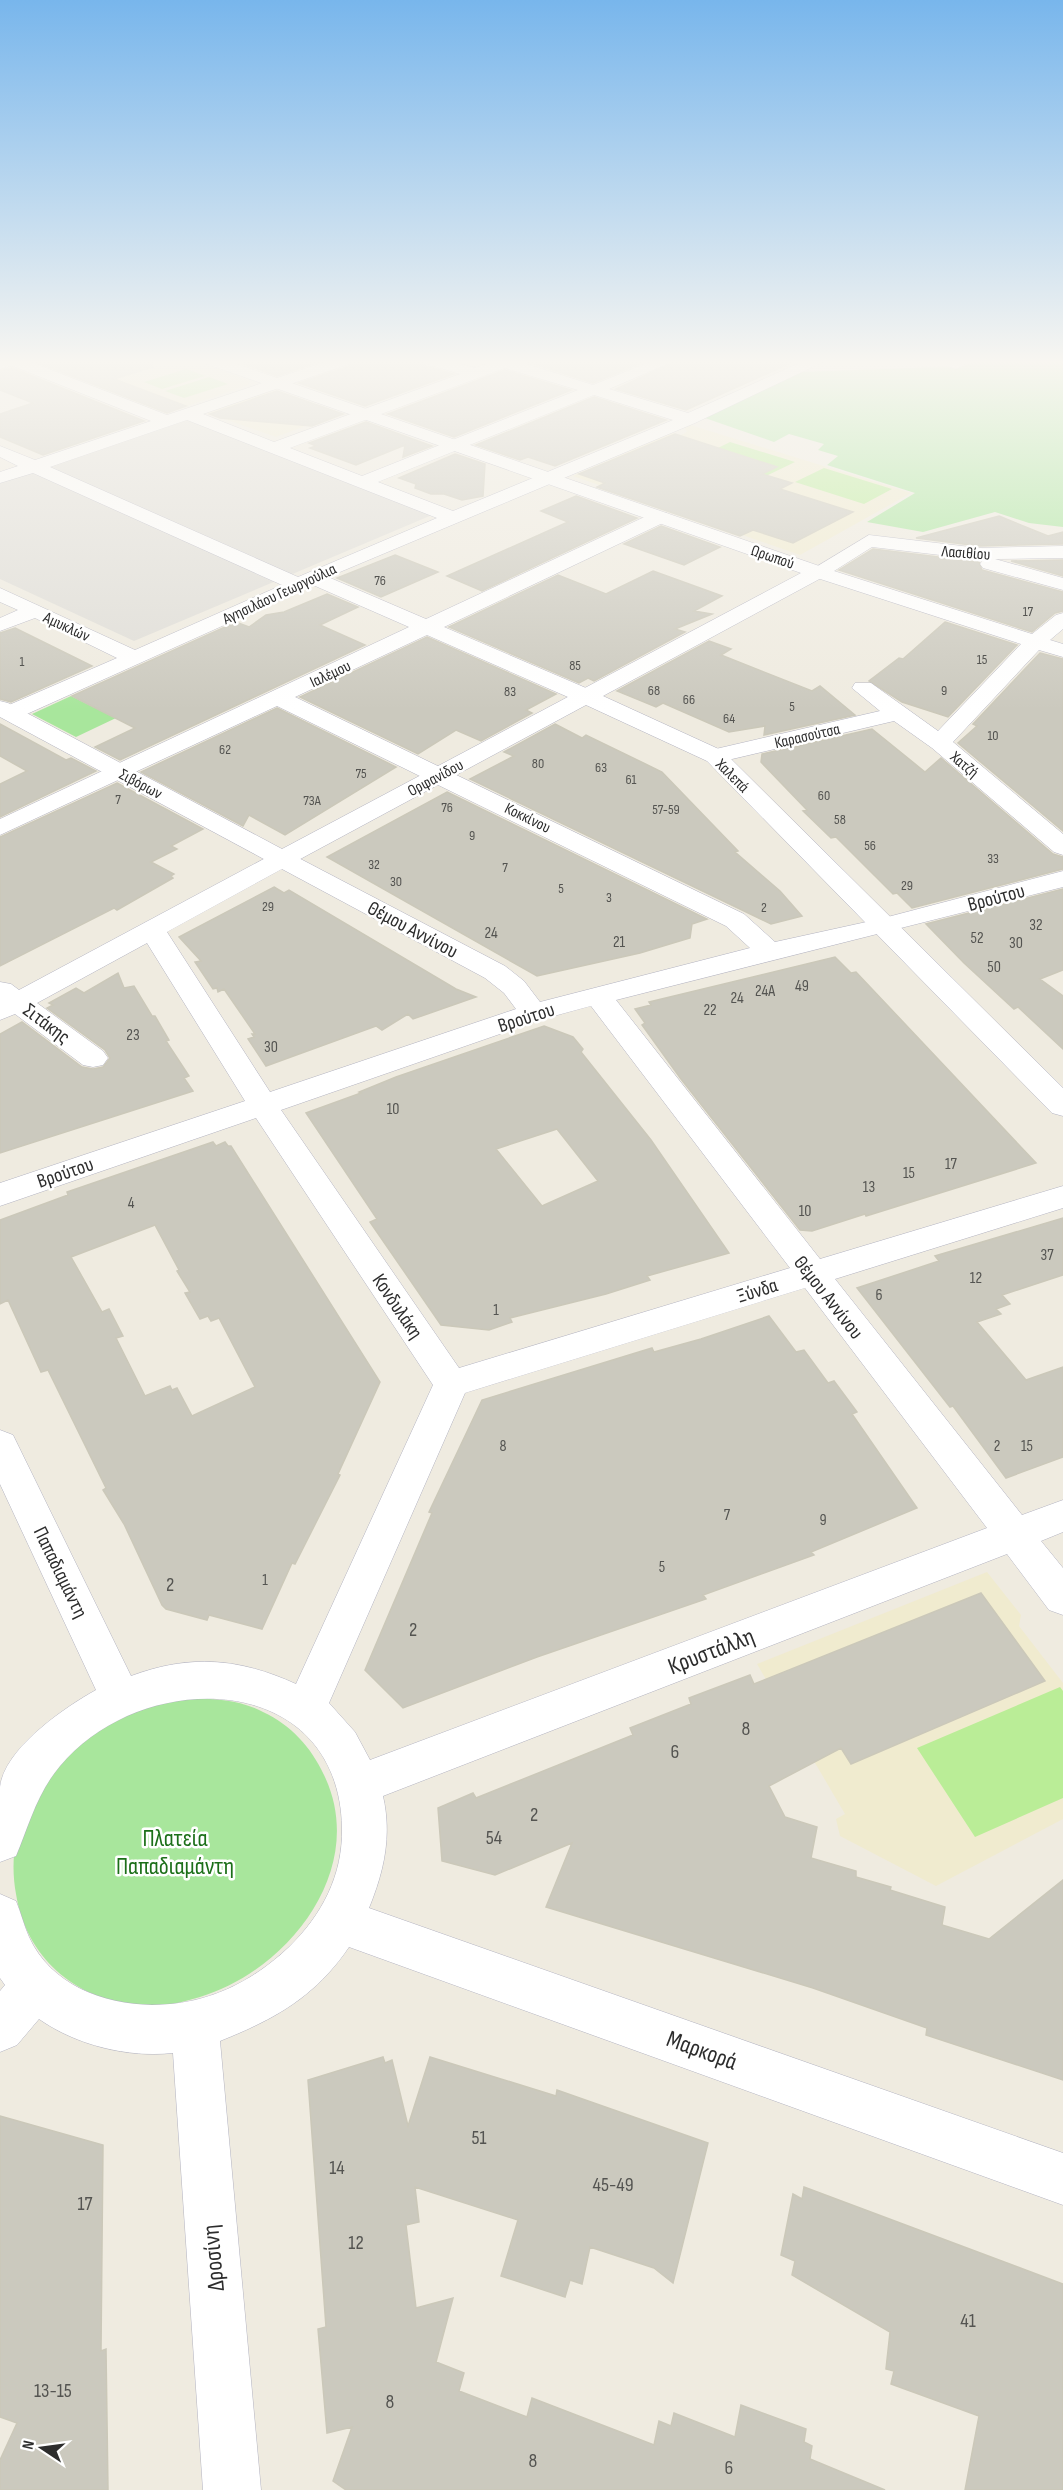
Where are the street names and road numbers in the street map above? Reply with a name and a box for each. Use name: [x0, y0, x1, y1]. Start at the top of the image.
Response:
street label: Ωρωπού: [748, 541, 797, 574]
street label: Λασιθίου: [940, 542, 991, 565]
street label: Αγησιλάου Γεωργούλια: [219, 560, 340, 629]
street label: Αμυκλών: [39, 608, 93, 646]
street label: Ιαλέμου: [307, 657, 354, 692]
street label: Καρασούτσα: [773, 720, 842, 753]
street label: Χατζή: [945, 747, 982, 782]
street label: Χαλεπά: [710, 755, 753, 797]
street label: Ορφανίδου: [405, 756, 467, 801]
street label: Σιβόρων: [116, 765, 165, 804]
street label: Κοκκίνου: [501, 799, 553, 838]
street label: Βρούτου: [965, 879, 1027, 917]
street label: Θέμου Αννίνου: [363, 896, 462, 964]
street label: Σιτάκης: [18, 998, 75, 1049]
street label: Βρούτου: [495, 998, 558, 1038]
street label: Βρούτου: [34, 1152, 97, 1194]
street label: Θέμου Αννίνου: [788, 1251, 868, 1344]
street label: Κονδυλάκη: [367, 1269, 428, 1344]
street label: Ξύνδα: [734, 1273, 781, 1308]
street label: Παπαδιαμάντη: [28, 1523, 92, 1622]
street label: Κρυστάλλη: [664, 1622, 759, 1681]
street label: Μαρκορά: [663, 2024, 741, 2077]
street label: Δροσίνη: [196, 2223, 231, 2292]

